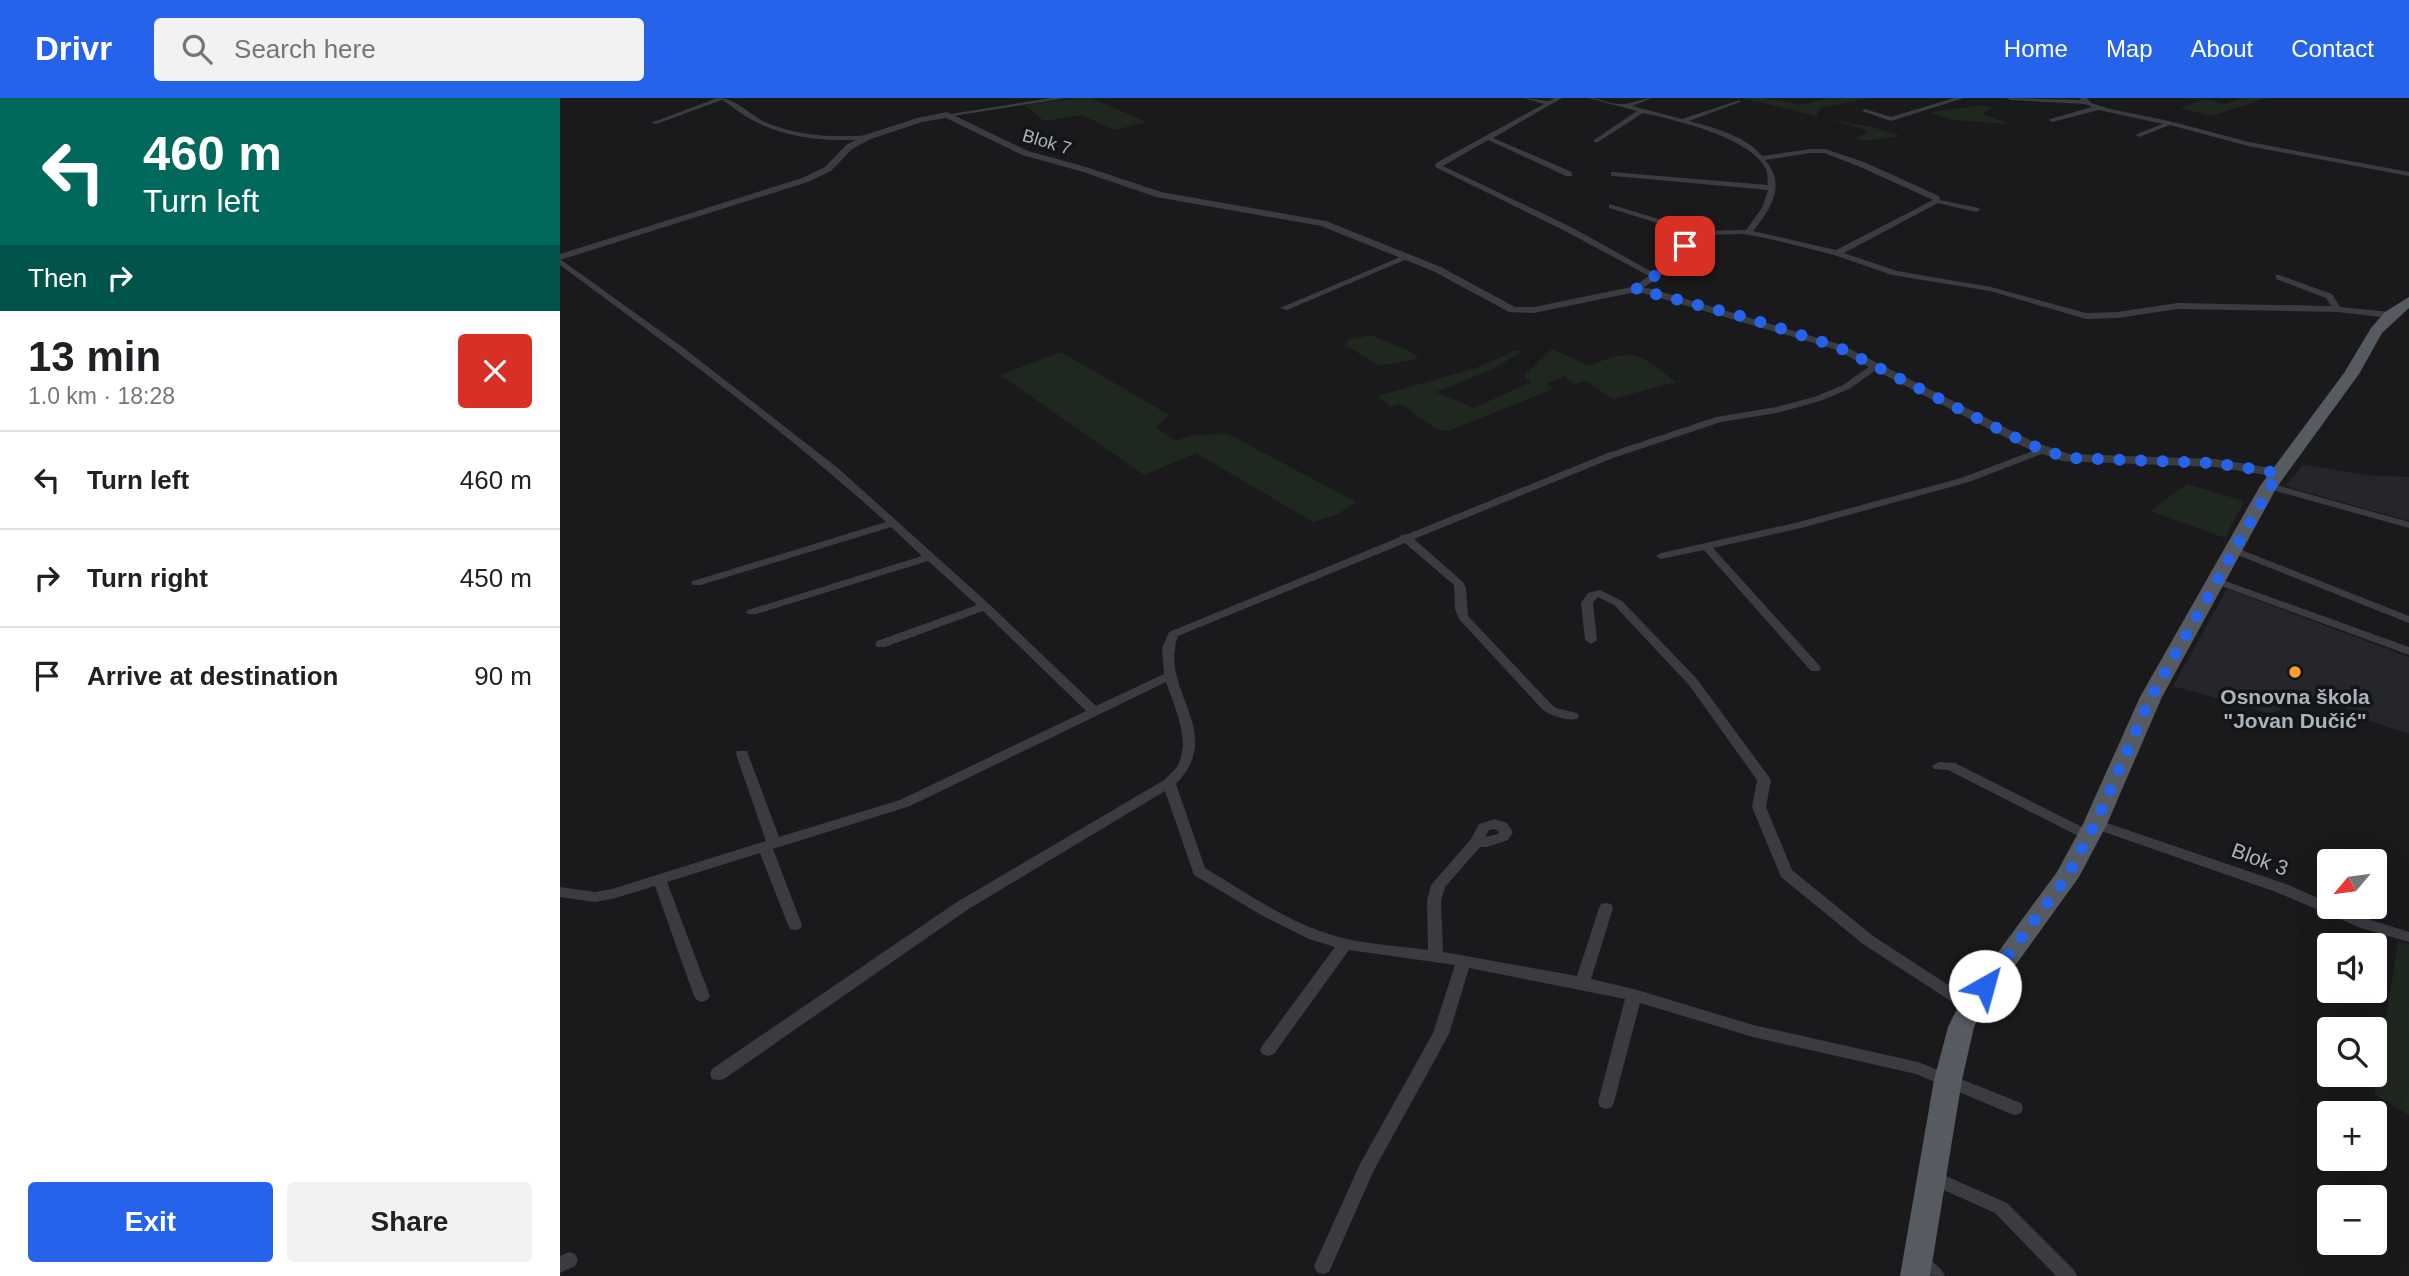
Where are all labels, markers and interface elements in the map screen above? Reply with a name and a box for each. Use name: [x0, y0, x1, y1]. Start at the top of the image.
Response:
search box: [154, 18, 644, 81]
text: Drivr: [35, 30, 112, 67]
icon: search: [178, 30, 216, 68]
text: Search here: [234, 34, 376, 64]
text: Home: [2004, 35, 2068, 62]
text: Map: [2106, 35, 2153, 62]
text: About: [2191, 35, 2253, 62]
text: Contact: [2291, 35, 2374, 62]
street label: Blok 7: [1020, 125, 1074, 159]
icon: left: [28, 126, 119, 217]
text: 460 m: [143, 126, 282, 180]
text: Turn left: [143, 183, 259, 219]
pin: [1655, 216, 1715, 276]
icon: arrive: [1666, 227, 1704, 265]
icon: right: [101, 259, 139, 297]
text: Then: [28, 263, 87, 293]
text: 13 min: [28, 333, 161, 380]
button: close: [458, 334, 532, 408]
text: 1.0 km · 18:28: [28, 383, 175, 409]
icon: left: [28, 461, 66, 499]
text: Turn left: [87, 465, 189, 495]
text: 460 m: [460, 465, 532, 495]
icon: right: [28, 559, 66, 597]
text: Turn right: [87, 563, 208, 593]
text: 450 m: [460, 563, 532, 593]
icon: arrive: [28, 657, 66, 695]
text: Arrive at destination: [87, 661, 338, 691]
text: 90 m: [474, 661, 532, 691]
marker: Osnovna škola "Jovan Dučić": [2287, 664, 2303, 680]
place label: Osnovna škola "Jovan Dučić": [2220, 685, 2370, 732]
street label: Blok 3: [2229, 838, 2291, 880]
north arrow: [2317, 849, 2387, 919]
map controls: [2317, 849, 2387, 1255]
button: sound: [2317, 933, 2387, 1003]
position arrow: [1948, 949, 2022, 1023]
button: search: [2317, 1017, 2387, 1087]
button: +: [2317, 1101, 2387, 1171]
button: Exit: [28, 1182, 273, 1262]
button: Share: [287, 1182, 532, 1262]
button: −: [2317, 1185, 2387, 1255]

